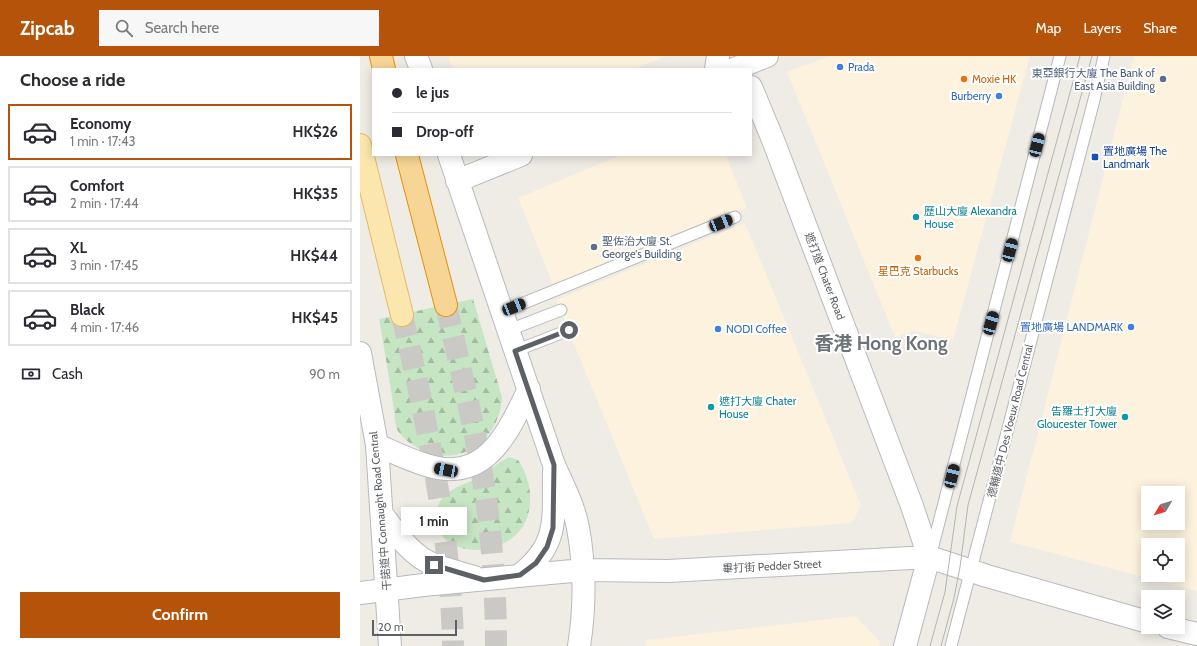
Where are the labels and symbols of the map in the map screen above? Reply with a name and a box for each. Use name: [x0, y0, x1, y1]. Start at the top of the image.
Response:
place label: Prada: [848, 60, 875, 74]
marker: Prada: [835, 62, 845, 72]
place label: 東亞銀行大廈 The Bank of East Asia Building: [1032, 66, 1156, 93]
place label: Moxie HK: [972, 72, 1017, 86]
marker: Moxie HK: [959, 74, 969, 84]
marker: 東亞銀行大廈 The Bank of East Asia Building: [1158, 74, 1168, 84]
place label: Burberry: [951, 89, 991, 103]
marker: Burberry: [994, 91, 1004, 101]
car: [1028, 132, 1046, 158]
place label: 置地廣場 The Landmark: [1103, 144, 1167, 171]
marker: 置地廣場 The Landmark: [1090, 152, 1100, 162]
place label: 歷山大廈 Alexandra House: [924, 204, 1017, 231]
marker: 歷山大廈 Alexandra House: [911, 212, 921, 222]
car: [708, 213, 734, 233]
street label: 遮打道 Chater Road: [802, 230, 848, 322]
place label: 聖佐治大廈 St. George's Building: [602, 234, 682, 261]
car: [1001, 237, 1019, 263]
marker: 聖佐治大廈 St. George's Building: [589, 242, 599, 252]
marker: 星巴克 Starbucks: [913, 253, 923, 263]
place label: 星巴克 Starbucks: [878, 264, 959, 278]
car: [501, 297, 527, 317]
car: [982, 310, 1000, 336]
place label: 置地廣場 LANDMARK: [1020, 320, 1124, 334]
route start: [560, 321, 578, 339]
place label: NODI Coffee: [726, 322, 787, 336]
marker: 置地廣場 LANDMARK: [1126, 322, 1136, 332]
marker: NODI Coffee: [713, 324, 723, 334]
district label: 香港 Hong Kong: [814, 332, 948, 355]
street label: 德輔道中 Des Voeux Road Central: [984, 342, 1036, 499]
place label: 遮打大廈 Chater House: [719, 394, 797, 421]
marker: 遮打大廈 Chater House: [706, 402, 716, 412]
place label: 告羅士打大廈 Gloucester Tower: [1037, 404, 1118, 431]
marker: 告羅士打大廈 Gloucester Tower: [1120, 412, 1130, 422]
street label: 干諾道中 Connaught Road Central: [366, 430, 394, 591]
car: [433, 462, 459, 478]
car: [943, 463, 961, 489]
north arrow: [1141, 486, 1185, 530]
callout: 1 min: [401, 507, 467, 535]
route end: [425, 556, 443, 574]
street label: 畢打街 Pedder Street: [722, 556, 822, 576]
scale bar: [372, 618, 457, 637]

